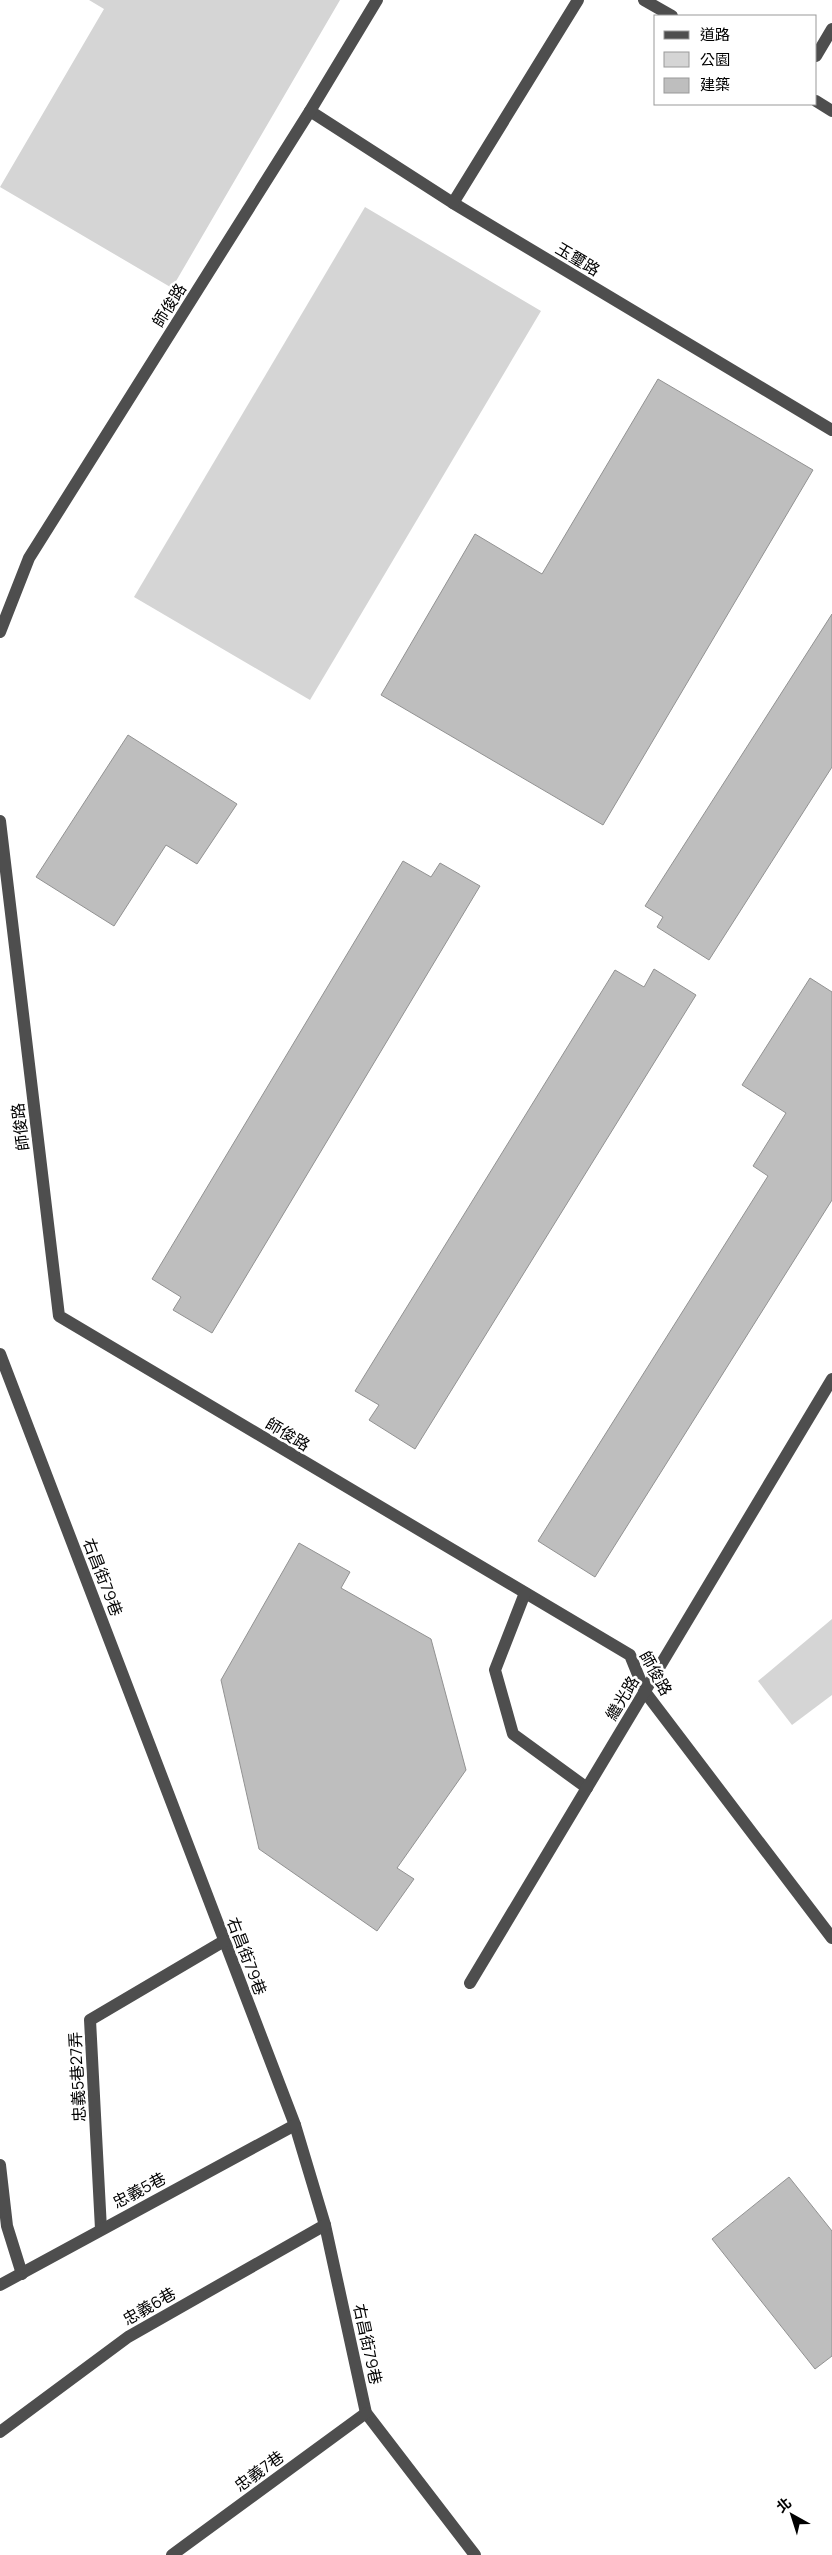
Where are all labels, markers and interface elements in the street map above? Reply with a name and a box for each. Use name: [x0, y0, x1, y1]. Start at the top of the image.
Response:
legend: [654, 15, 817, 105]
text: 道路: [700, 24, 730, 45]
text: 公園: [700, 49, 730, 70]
text: 建築: [700, 74, 730, 95]
street label: 玉璽路: [552, 237, 604, 281]
street label: 師俊路: [147, 279, 191, 331]
street label: 師俊路: [6, 1102, 34, 1152]
street label: 師俊路: [262, 1412, 314, 1456]
street label: 右昌街79巷: [78, 1535, 128, 1619]
street label: 師俊路: [635, 1647, 677, 1699]
street label: 繼光路: [600, 1672, 644, 1724]
street label: 右昌街79巷: [222, 1914, 272, 1998]
street label: 忠義5巷27弄: [64, 2031, 90, 2123]
street label: 忠義5巷: [109, 2167, 169, 2213]
street label: 忠義6巷: [118, 2282, 180, 2330]
street label: 右昌街79巷: [349, 2302, 387, 2386]
street label: 忠義7巷: [230, 2446, 288, 2496]
north arrow: [767, 2490, 817, 2540]
text: 北: [772, 2493, 795, 2516]

